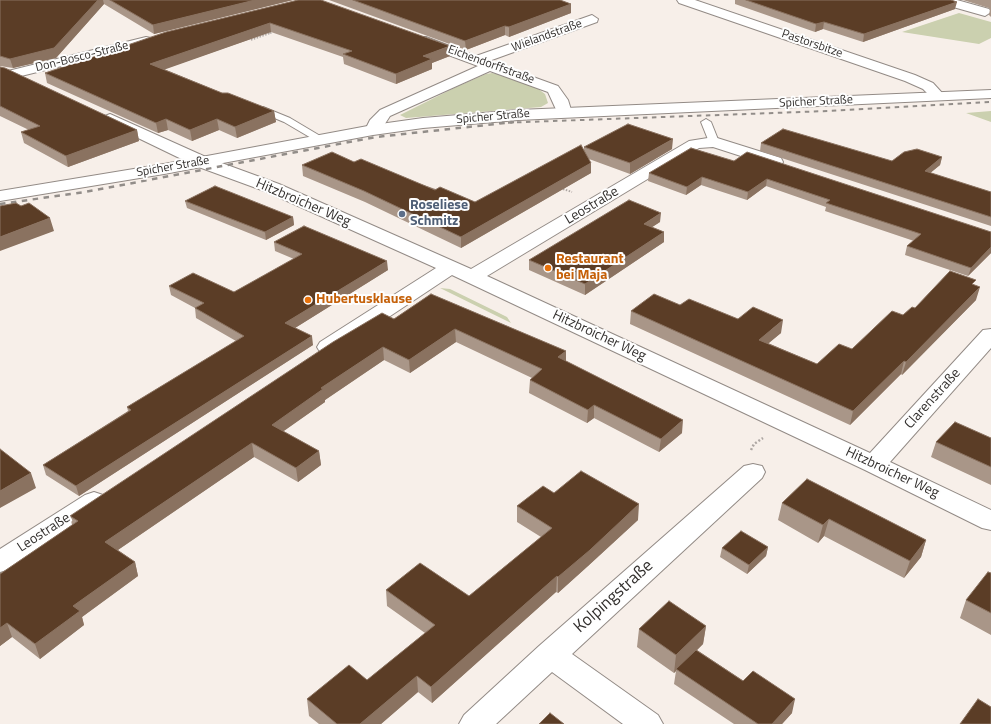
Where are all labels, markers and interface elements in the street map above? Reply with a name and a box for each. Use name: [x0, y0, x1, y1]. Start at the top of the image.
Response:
street label: Wielandstraße: [510, 17, 584, 55]
street label: Pastorsbitze: [780, 27, 844, 61]
street label: Don-Bosco-Straße: [34, 38, 130, 76]
street label: Eichendorffstraße: [446, 43, 536, 87]
street label: Spicher Straße: [779, 93, 853, 111]
street label: Spicher Straße: [456, 107, 530, 127]
street label: Spicher Straße: [135, 154, 211, 180]
street label: Hitzbroicher Weg: [253, 175, 353, 231]
street label: Leostraße: [562, 183, 622, 229]
place label: Roseliese Schmitz: [410, 198, 468, 230]
marker: Roseliese Schmitz: [397, 209, 407, 219]
place label: Restaurant bei Maja: [556, 252, 624, 284]
marker: Restaurant bei Maja: [543, 263, 553, 273]
place label: Hubertusklause: [316, 292, 412, 308]
marker: Hubertusklause: [303, 295, 313, 305]
street label: Hitzbroicher Weg: [550, 307, 648, 365]
street label: Clarenstraße: [901, 365, 965, 433]
street label: Hitzbroicher Weg: [843, 444, 941, 502]
street label: Leostraße: [14, 510, 74, 556]
street label: Kolpingstraße: [570, 556, 658, 638]

